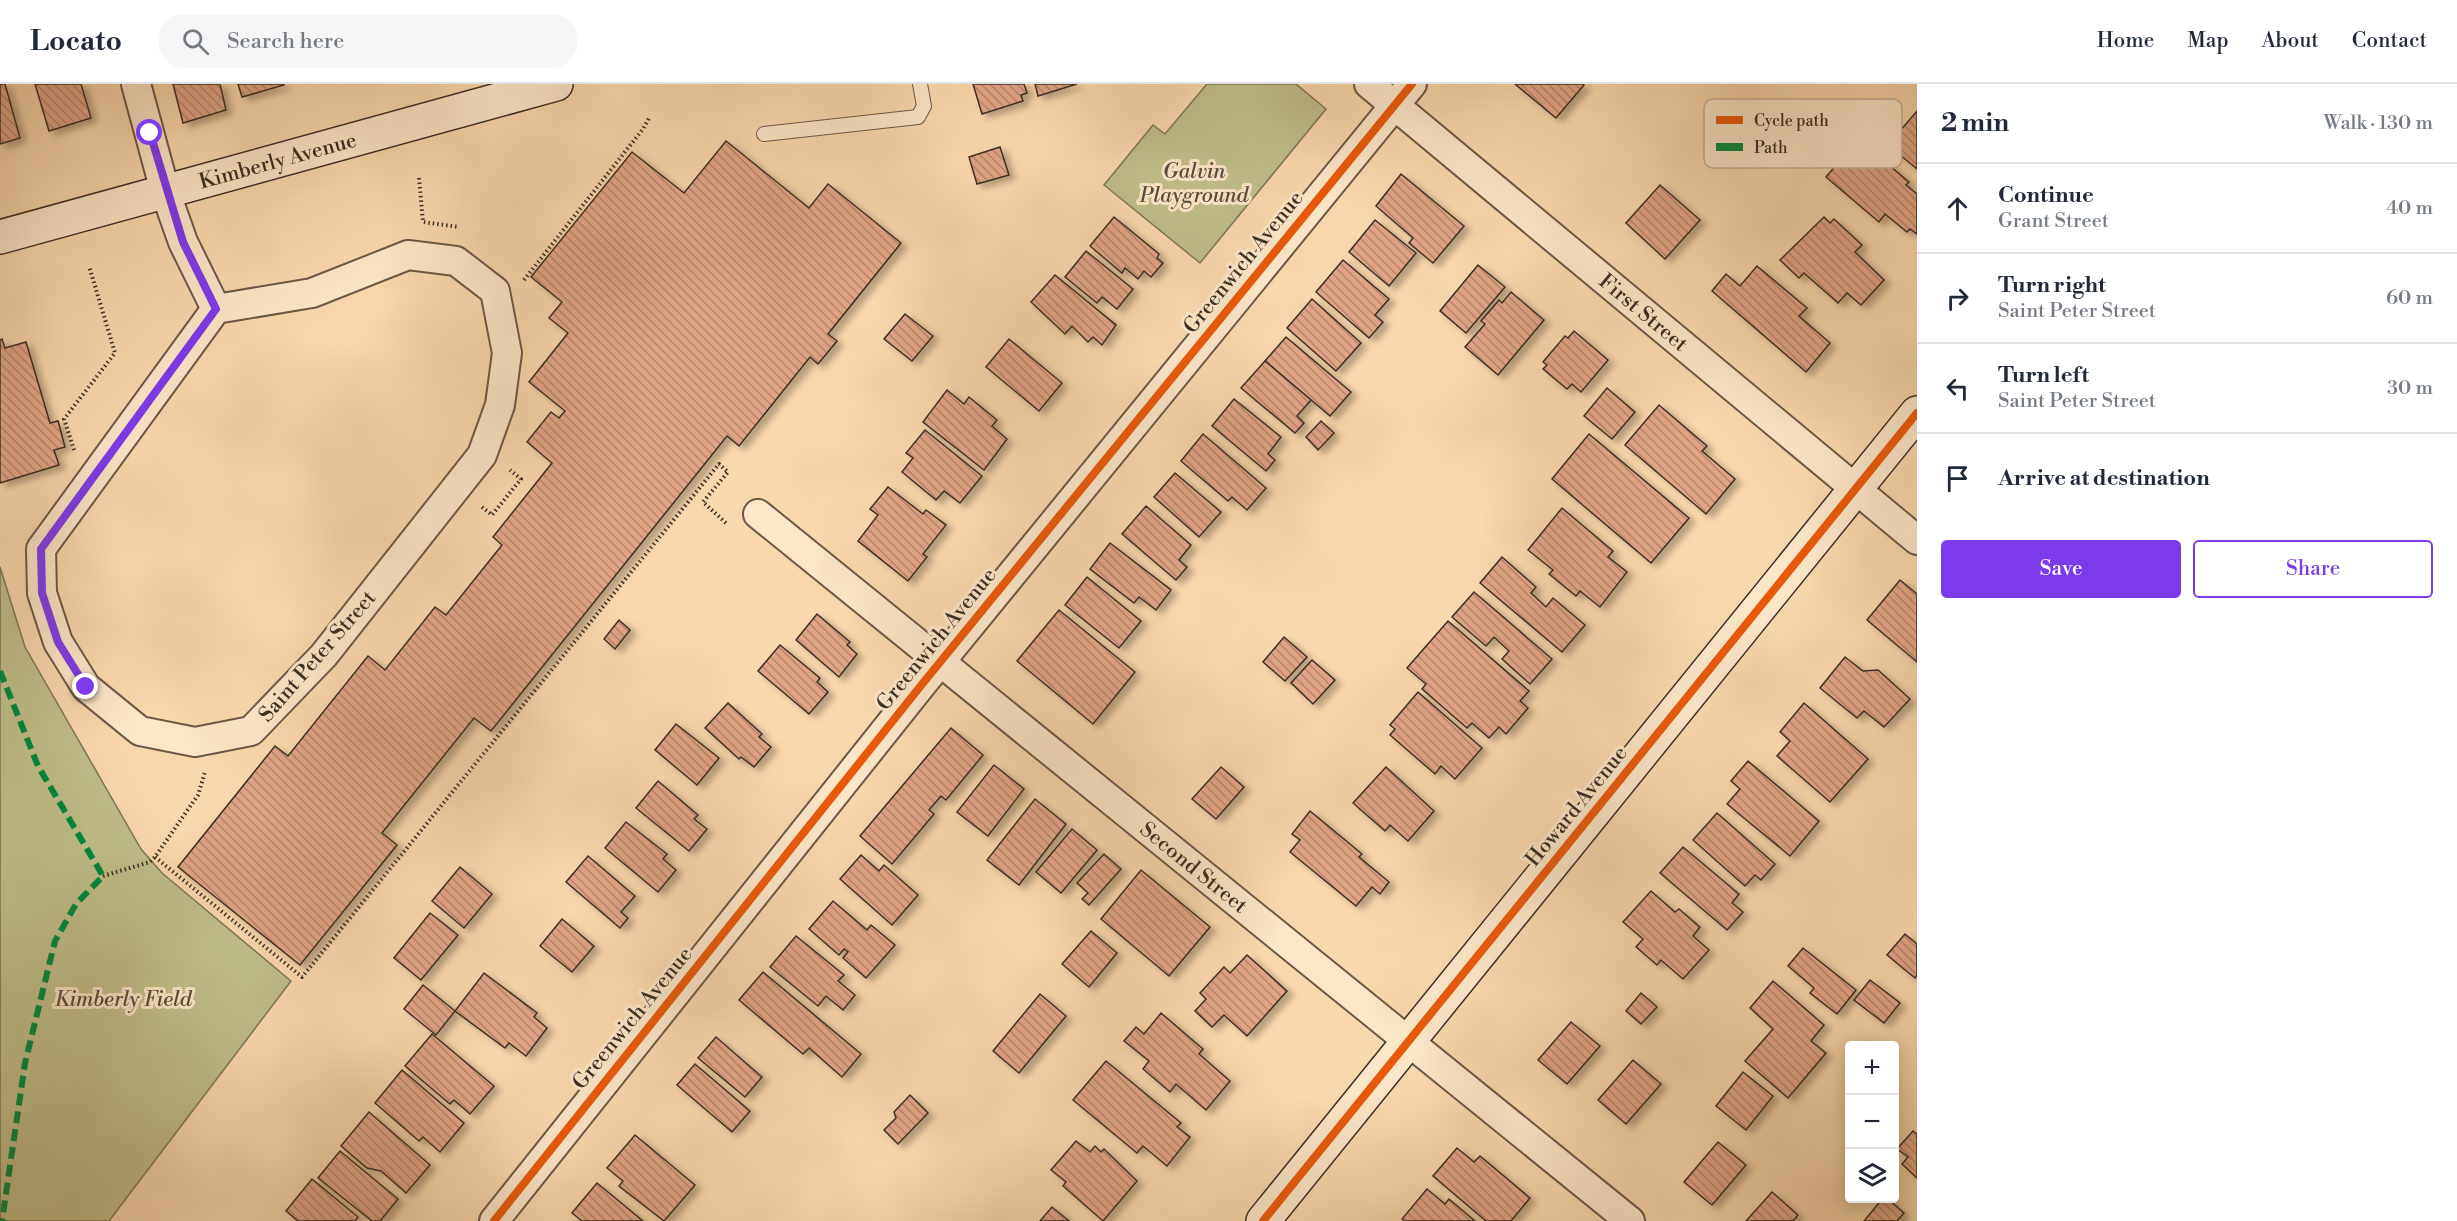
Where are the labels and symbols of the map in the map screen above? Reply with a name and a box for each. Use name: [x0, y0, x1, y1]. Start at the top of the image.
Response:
legend: [1704, 99, 1902, 168]
text: Cycle path: [1754, 111, 1829, 131]
route start: [136, 119, 162, 145]
street label: Kimberly Avenue: [196, 128, 360, 196]
text: Path: [1754, 138, 1788, 158]
park label: Galvin Playground: [1139, 159, 1250, 209]
street label: Greenwich Avenue: [1178, 186, 1309, 339]
street label: First Street: [1593, 269, 1693, 358]
street label: Greenwich Avenue: [871, 563, 1002, 716]
street label: Saint Peter Street: [254, 585, 382, 728]
route end: [72, 673, 98, 699]
street label: Howard Avenue: [1520, 741, 1633, 872]
street label: Second Street: [1134, 817, 1253, 920]
street label: Greenwich Avenue: [567, 942, 698, 1095]
park label: Kimberly Field: [54, 987, 193, 1013]

